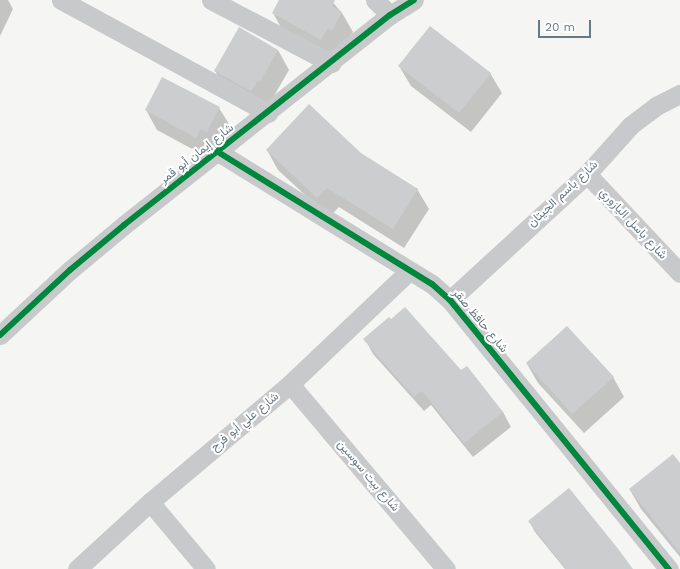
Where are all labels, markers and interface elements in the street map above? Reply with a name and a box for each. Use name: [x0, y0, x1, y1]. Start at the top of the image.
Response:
scale bar: [540, 12, 593, 38]
text: 20 m: [545, 20, 575, 34]
street label: شارع إيمان أبو قمر: [157, 121, 237, 187]
street label: شارع باسم الجيتان: [525, 158, 601, 230]
street label: شارع باسل اليازوري: [596, 185, 670, 263]
street label: شارع حافظ صقر: [449, 286, 511, 356]
street label: شارع علي أبو فرح: [208, 389, 282, 455]
street label: شارع بيت سوسين: [334, 437, 402, 515]

